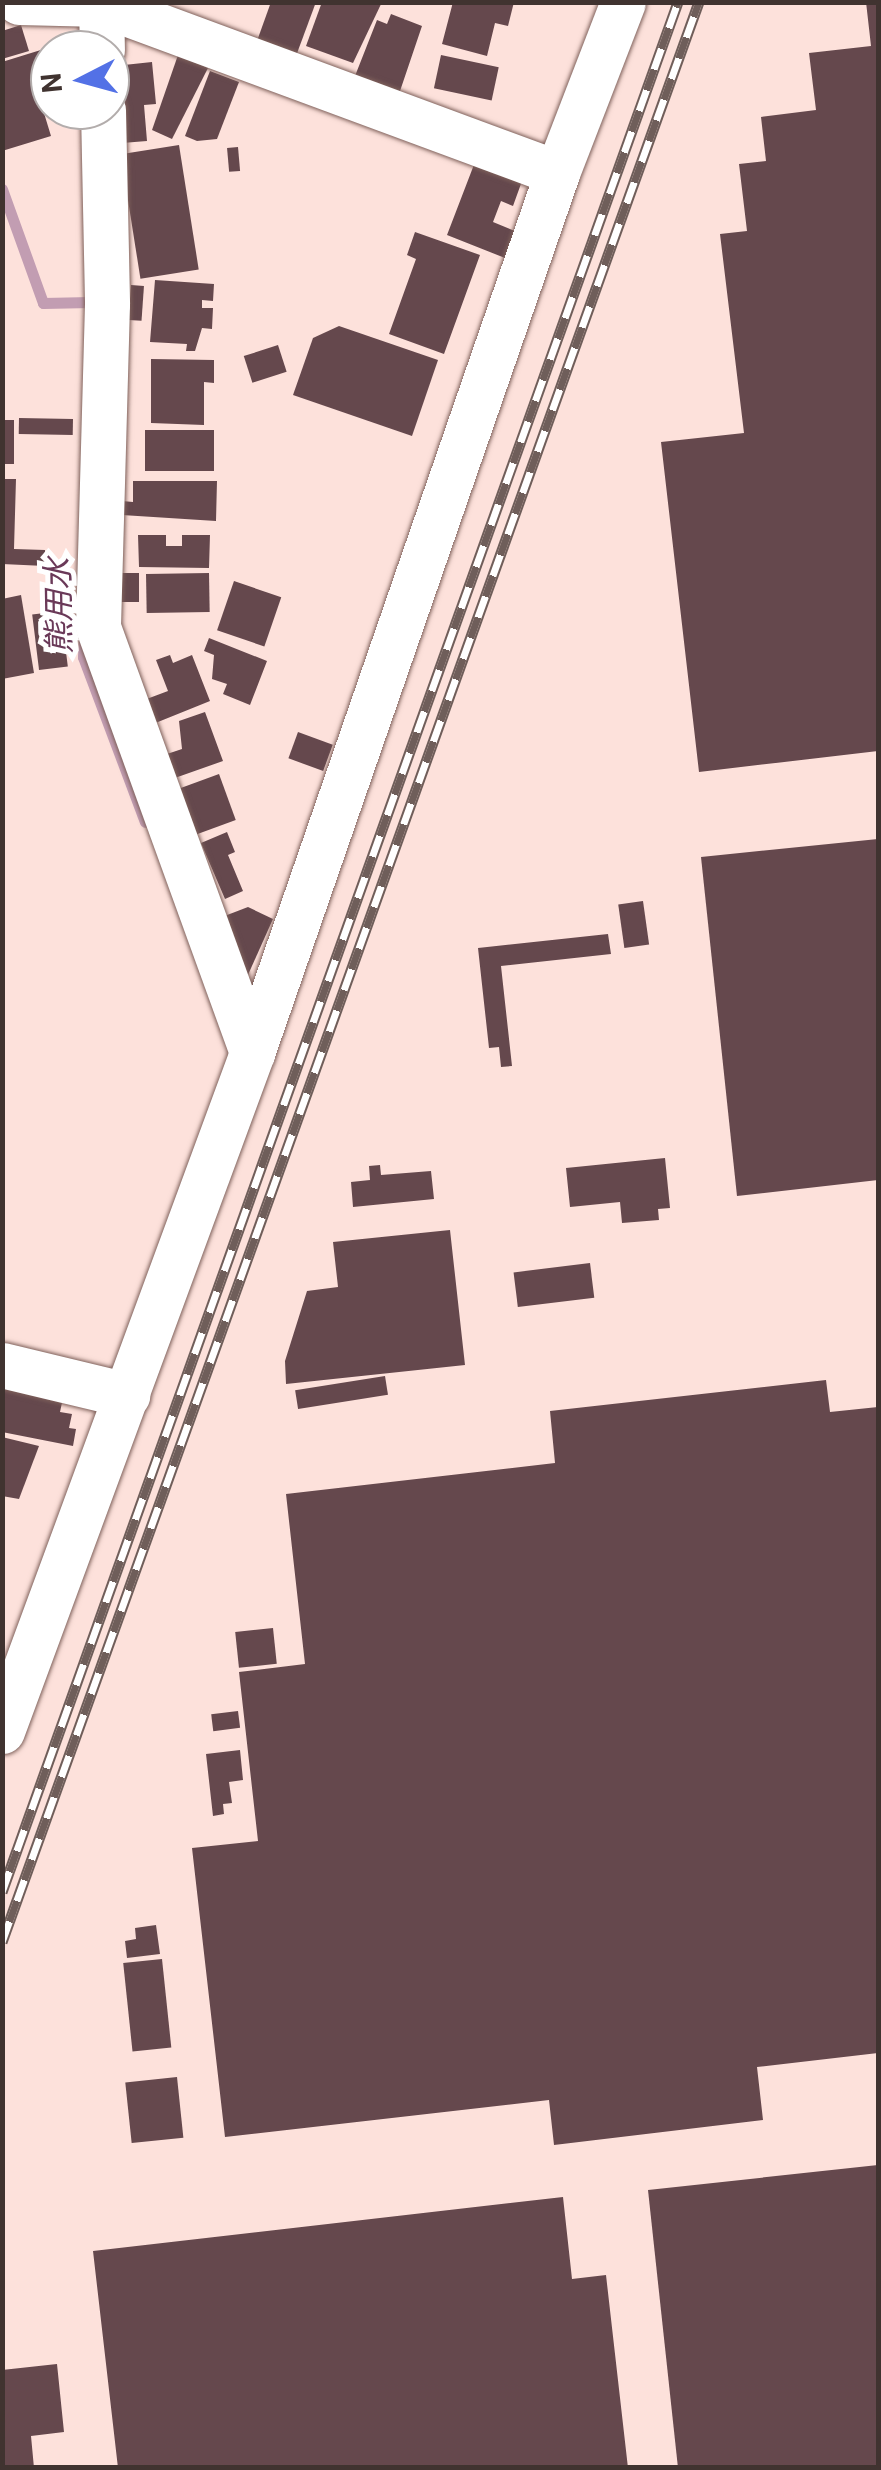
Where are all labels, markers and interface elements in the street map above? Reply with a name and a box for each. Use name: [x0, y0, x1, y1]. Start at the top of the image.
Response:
north arrow: [30, 30, 130, 130]
text: N: [34, 71, 69, 95]
water label: 熊用水: [39, 558, 79, 654]

